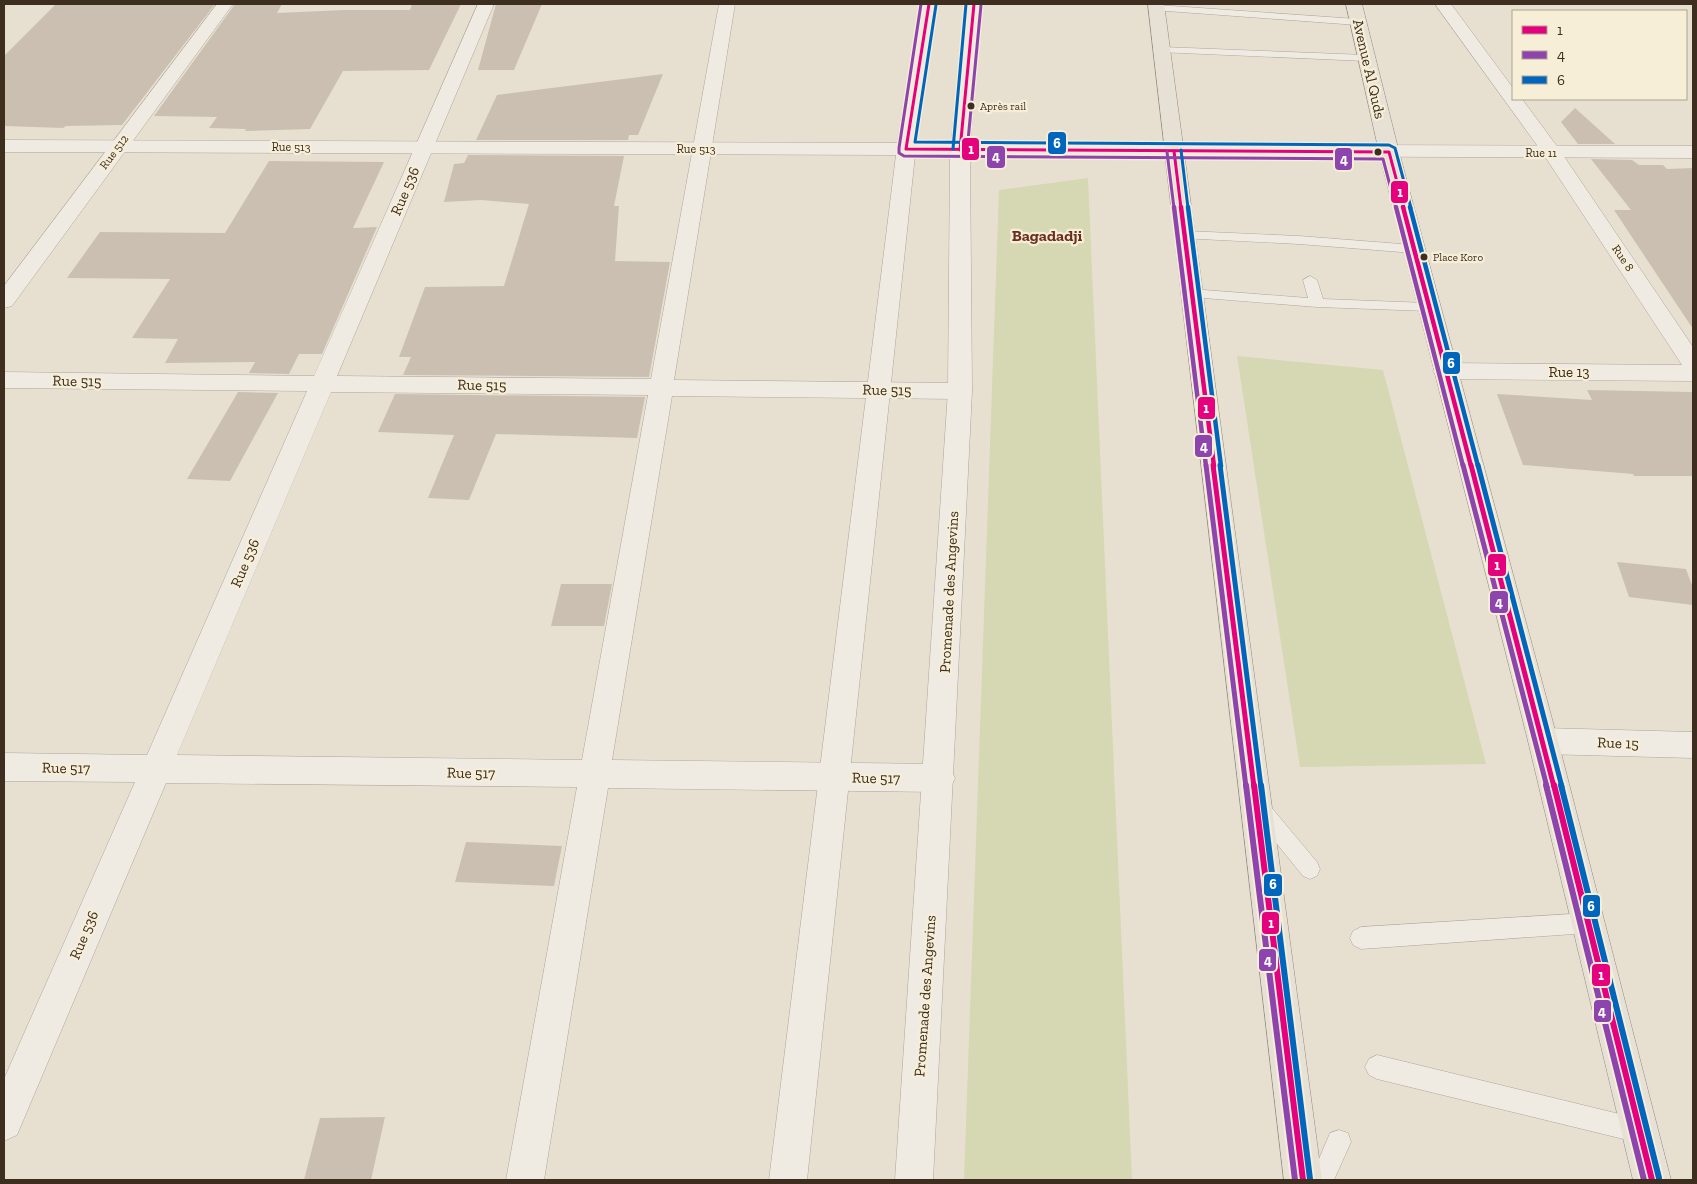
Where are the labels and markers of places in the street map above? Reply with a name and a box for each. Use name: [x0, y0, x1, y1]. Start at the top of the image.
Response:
place label: Après rail: [980, 100, 1026, 113]
marker: Après rail: [966, 101, 976, 111]
unlabelled marker: [1373, 147, 1383, 157]
place label: Place Koro: [1433, 251, 1483, 264]
marker: Place Koro: [1419, 252, 1429, 262]

